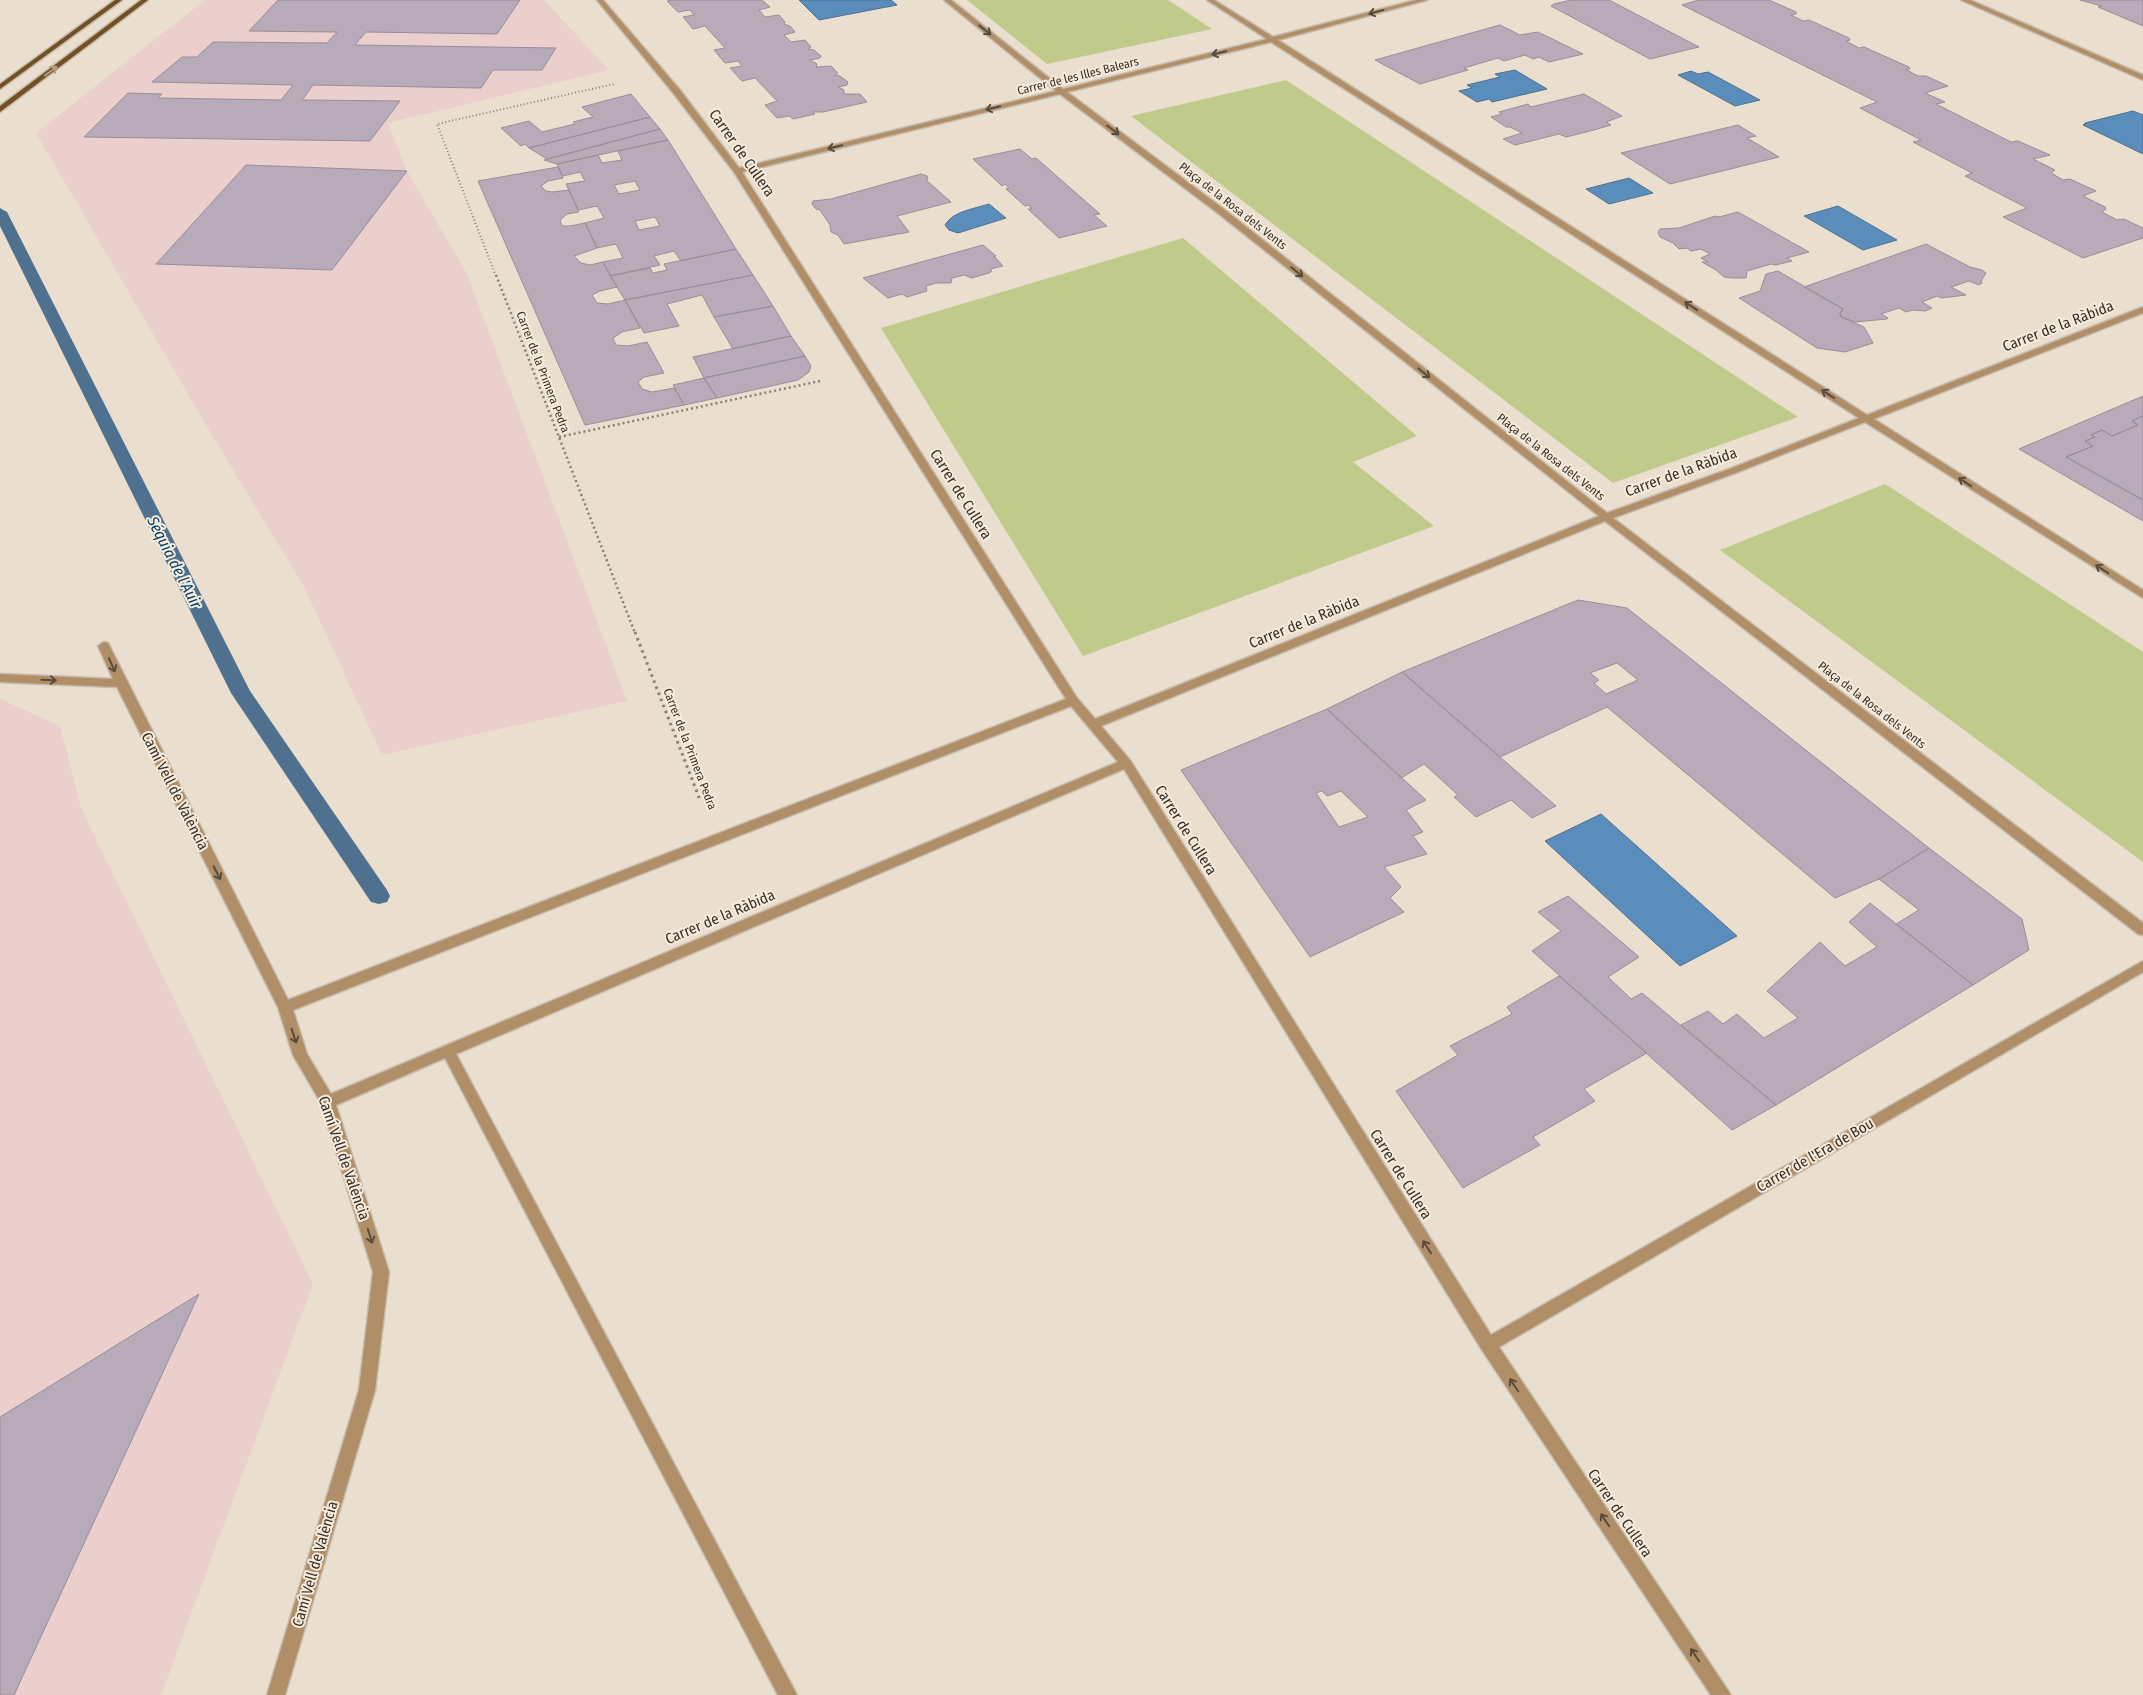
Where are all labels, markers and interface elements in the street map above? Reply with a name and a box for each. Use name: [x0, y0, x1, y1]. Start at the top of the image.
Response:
one-way arrow: [1369, 8, 1385, 18]
one-way arrow: [978, 25, 991, 36]
one-way arrow: [1211, 49, 1227, 58]
street label: Carrer de les Illes Balears: [1016, 54, 1140, 98]
one-way arrow: [44, 65, 57, 76]
one-way arrow: [986, 104, 1002, 113]
street label: Carrer de Cullera: [705, 106, 779, 200]
one-way arrow: [1106, 125, 1120, 135]
one-way arrow: [828, 143, 844, 152]
street label: Plaça de la Rosa dels Vents: [1176, 160, 1290, 252]
one-way arrow: [1290, 267, 1304, 277]
street label: Carrer de la Ràbida: [2000, 297, 2116, 355]
one-way arrow: [1685, 301, 1699, 311]
street label: Carrer de la Primera Pedra: [513, 309, 573, 435]
one-way arrow: [1418, 368, 1431, 379]
one-way arrow: [1822, 389, 1836, 399]
street label: Plaça de la Rosa dels Vents: [1494, 411, 1608, 503]
street label: Carrer de la Ràbida: [1623, 443, 1739, 501]
street label: Carrer de Cullera: [926, 446, 996, 542]
one-way arrow: [1958, 477, 1972, 487]
water label: Séquia de l'Auir: [143, 512, 206, 612]
one-way arrow: [2095, 564, 2109, 575]
street label: Carrer de la Ràbida: [1246, 592, 1362, 652]
one-way arrow: [108, 657, 118, 672]
street label: Plaça de la Rosa dels Vents: [1815, 659, 1929, 751]
one-way arrow: [40, 676, 56, 685]
street label: Carrer de la Primera Pedra: [660, 686, 720, 812]
street label: Camí Vell de València: [138, 729, 212, 853]
street label: Carrer de Cullera: [1151, 782, 1221, 878]
one-way arrow: [212, 866, 222, 881]
street label: Carrer de la Ràbida: [662, 886, 778, 948]
one-way arrow: [290, 1027, 299, 1043]
street label: Camí Vell de València: [314, 1094, 374, 1222]
street label: Carrer de l'Era de Bou: [1753, 1114, 1877, 1196]
street label: Carrer de Cullera: [1366, 1126, 1436, 1222]
one-way arrow: [366, 1227, 375, 1243]
one-way arrow: [1422, 1241, 1432, 1255]
one-way arrow: [1509, 1378, 1519, 1392]
street label: Carrer de Cullera: [1584, 1465, 1656, 1561]
street label: Camí Vell de València: [288, 1499, 342, 1629]
one-way arrow: [1600, 1513, 1610, 1527]
one-way arrow: [1690, 1648, 1700, 1662]

